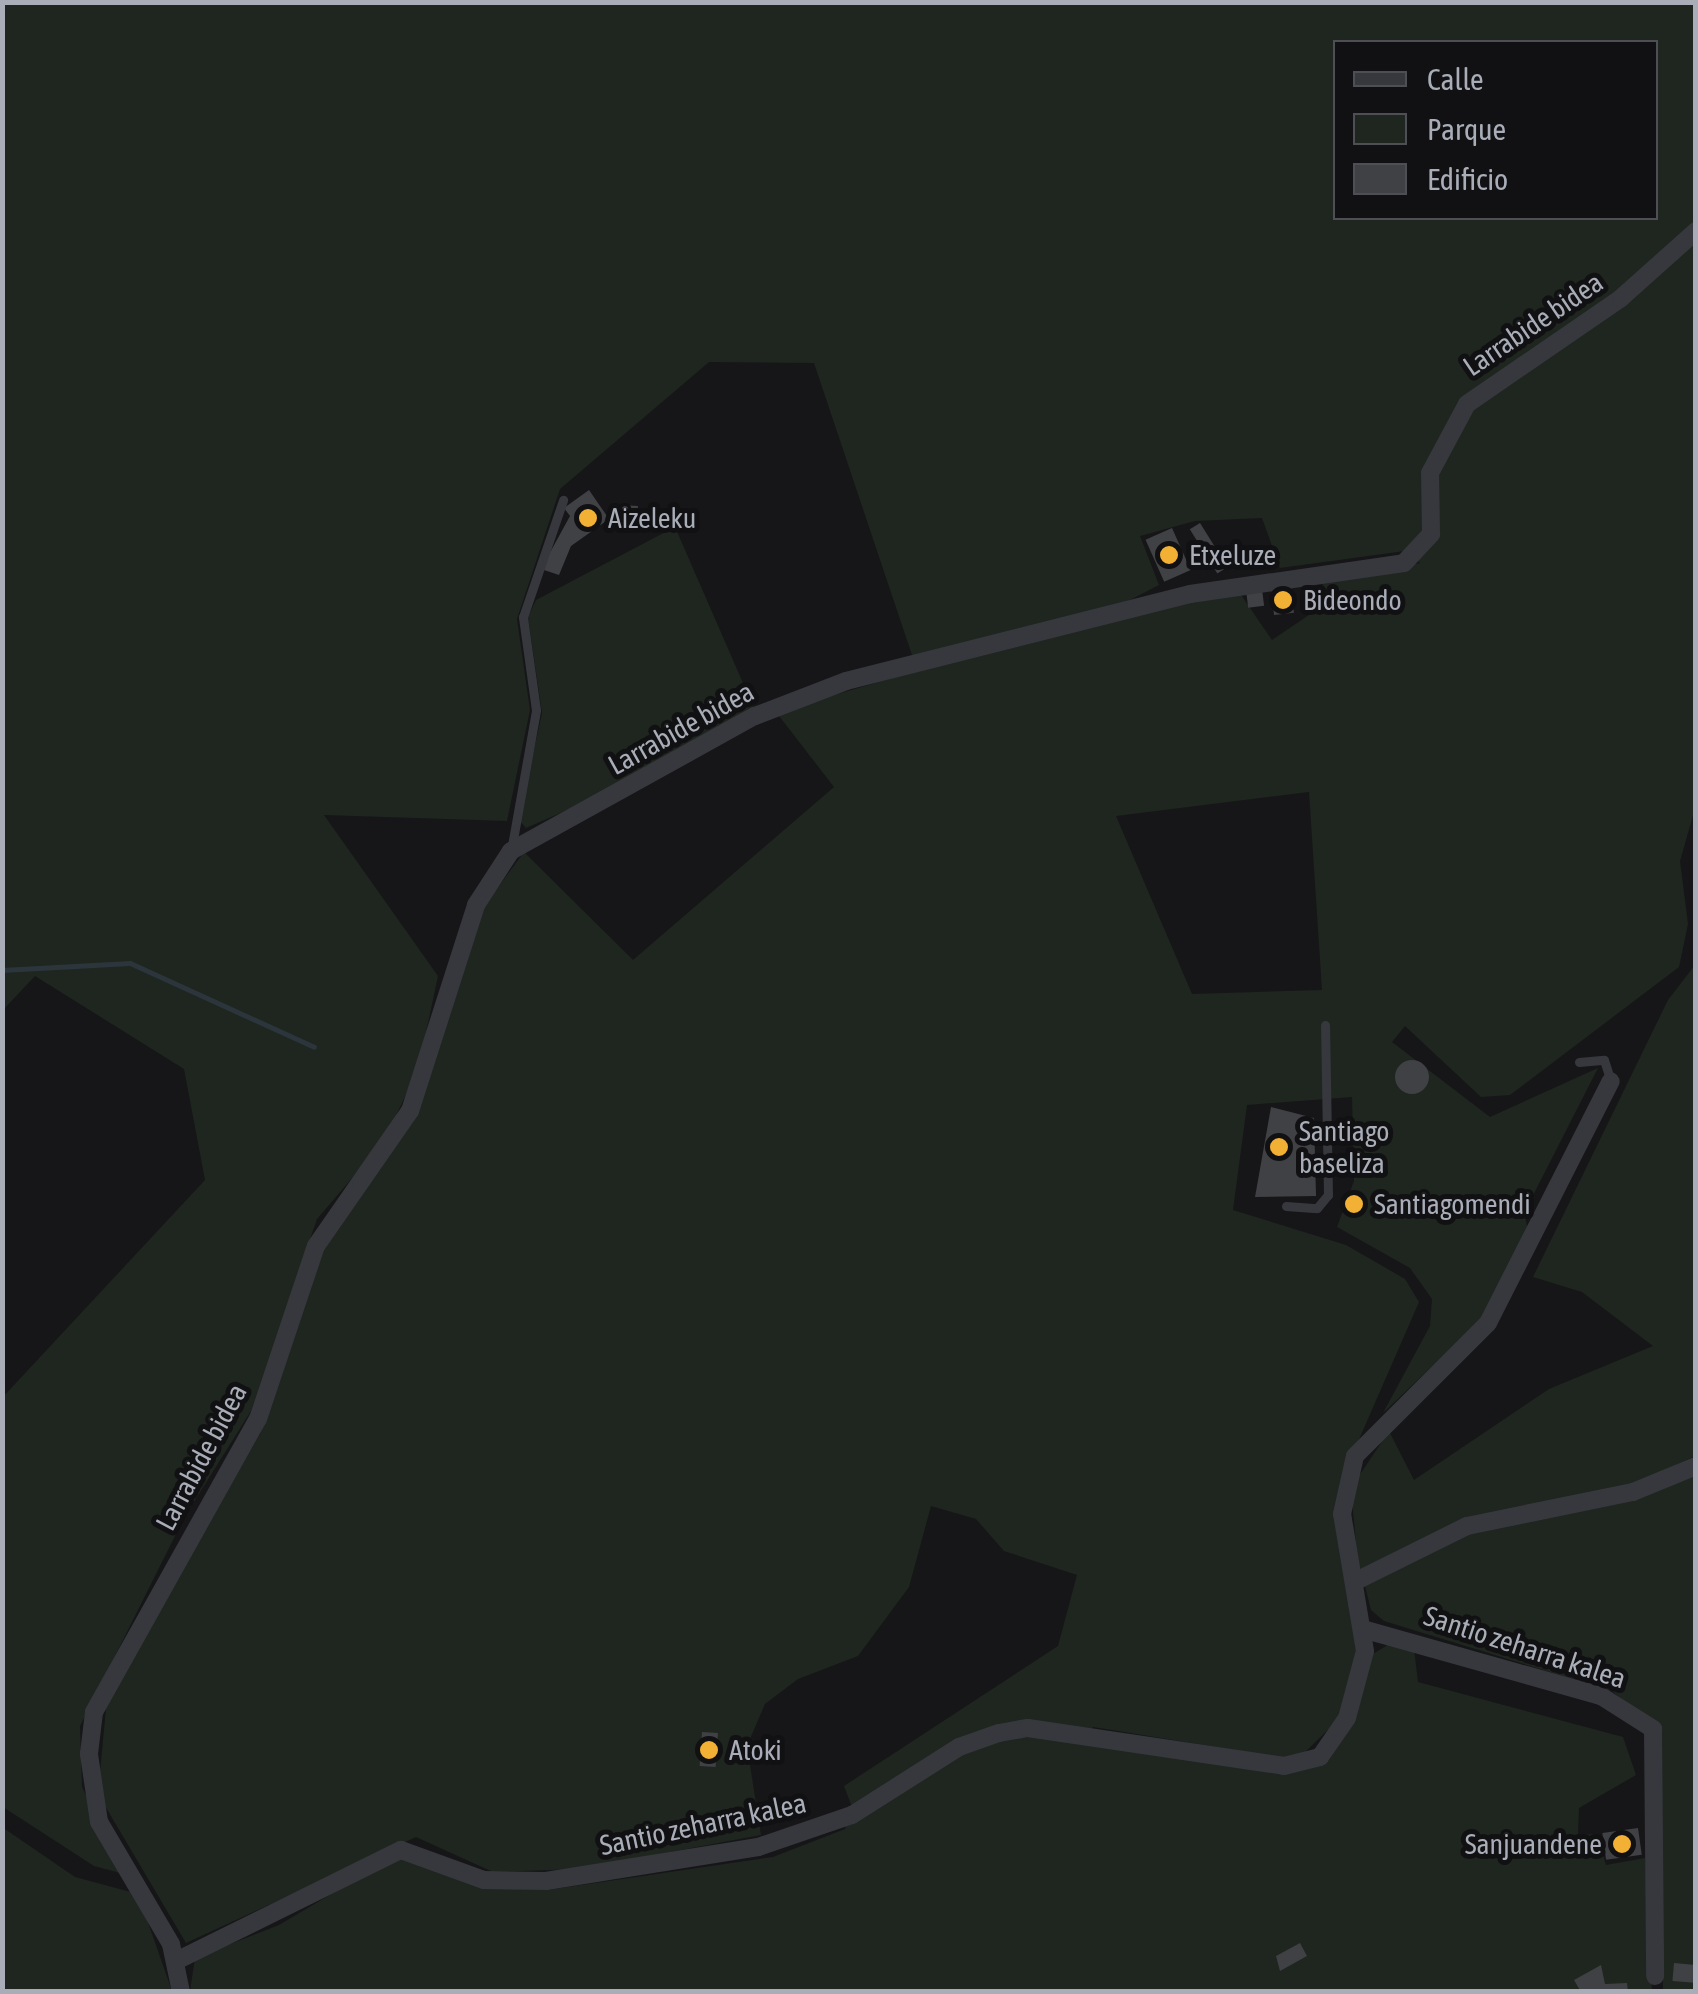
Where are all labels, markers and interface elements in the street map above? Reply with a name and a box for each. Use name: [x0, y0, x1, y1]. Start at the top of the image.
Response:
legend: [1333, 40, 1658, 220]
text: Calle: [1427, 62, 1484, 96]
text: Parque: [1427, 112, 1506, 146]
text: Edificio: [1427, 162, 1508, 196]
street label: Larrabide bidea: [1457, 265, 1609, 383]
place label: Aizeleku: [608, 501, 696, 535]
marker: Aizeleku: [577, 507, 599, 529]
place label: Etxeluze: [1189, 538, 1276, 572]
marker: Etxeluze: [1158, 544, 1180, 566]
place label: Bideondo: [1303, 583, 1402, 617]
marker: Bideondo: [1272, 589, 1294, 611]
street label: Larrabide bidea: [602, 674, 760, 782]
place label: Santiago baseliza: [1299, 1114, 1390, 1180]
marker: Santiago baseliza: [1268, 1136, 1290, 1158]
place label: Santiagomendi: [1374, 1187, 1531, 1221]
marker: Santiagomendi: [1343, 1193, 1365, 1215]
street label: Larrabide bidea: [148, 1378, 254, 1536]
street label: Santio zeharra kalea: [1420, 1599, 1630, 1695]
place label: Atoki: [729, 1733, 782, 1767]
marker: Atoki: [698, 1739, 720, 1761]
street label: Santio zeharra kalea: [597, 1786, 809, 1862]
place label: Sanjuandene: [1465, 1827, 1602, 1861]
marker: Sanjuandene: [1611, 1833, 1633, 1855]

